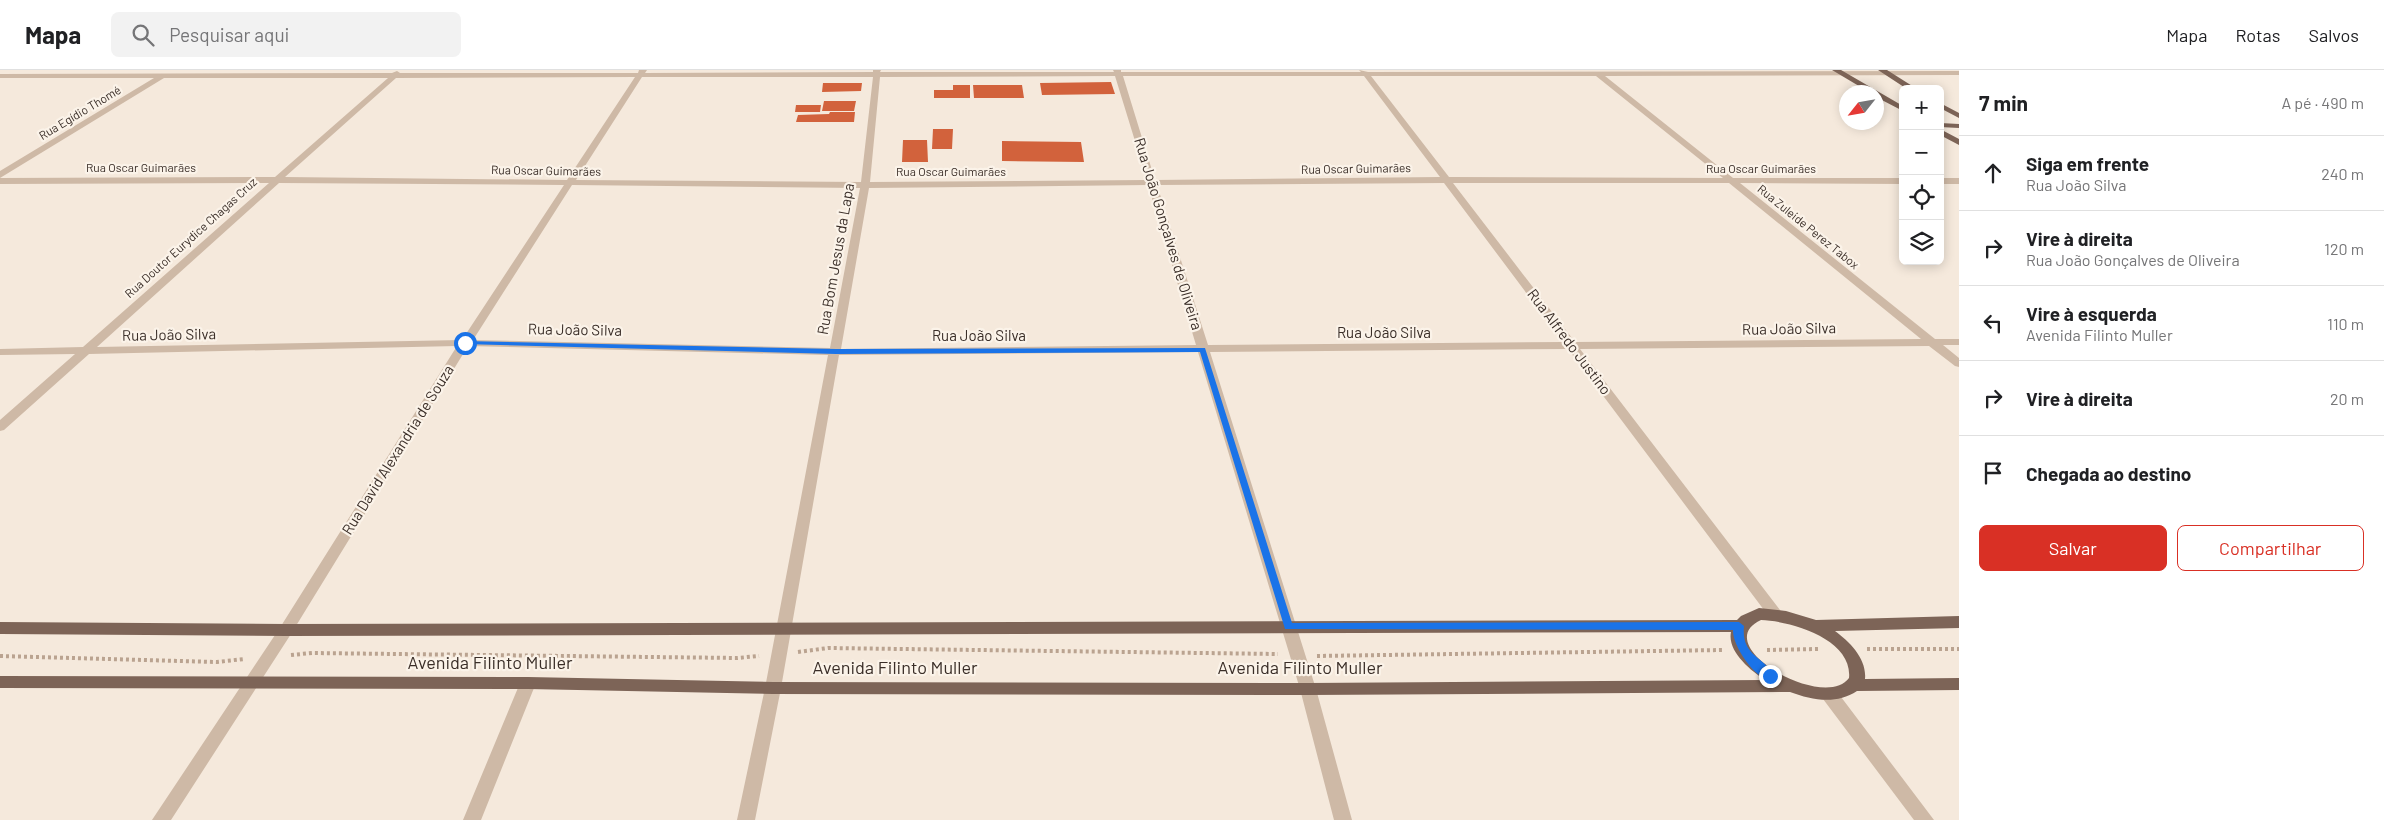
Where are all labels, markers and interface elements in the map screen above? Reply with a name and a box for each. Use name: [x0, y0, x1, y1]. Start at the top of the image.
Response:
search box: [111, 12, 461, 57]
text: Mapa: [25, 20, 81, 49]
icon: search: [129, 21, 157, 49]
text: Pesquisar aqui: [169, 23, 289, 46]
text: Mapa: [2166, 24, 2207, 46]
text: Rotas: [2235, 24, 2280, 46]
text: Salvos: [2308, 24, 2359, 46]
street label: Rua Egídio Thomé: [36, 82, 123, 142]
north arrow: [1839, 85, 1884, 130]
map controls: [1899, 85, 1944, 265]
button: +: [1899, 85, 1944, 130]
text: 7 min: [1979, 90, 2028, 115]
text: A pé · 490 m: [2281, 93, 2364, 112]
button: −: [1899, 130, 1944, 175]
street label: Rua João Gonçalves de Oliveira: [1131, 135, 1207, 332]
text: Siga em frente: [2026, 152, 2149, 175]
icon: ahead: [1979, 159, 2007, 187]
street label: Rua Oscar Guimarães: [86, 160, 196, 174]
street label: Rua Oscar Guimarães: [1301, 160, 1411, 176]
street label: Rua Oscar Guimarães: [1706, 161, 1816, 175]
street label: Rua Oscar Guimarães: [491, 162, 601, 178]
street label: Rua Oscar Guimarães: [896, 164, 1006, 178]
text: 240 m: [2321, 164, 2364, 183]
street label: Rua Doutor Eurydice Chagas Cruz: [122, 174, 259, 300]
button: locate: [1899, 175, 1944, 220]
text: Rua João Silva: [2026, 175, 2126, 194]
street label: Rua Zuleide Perez Tabox: [1755, 181, 1862, 271]
street label: Rua Bom Jesus da Lapa: [813, 182, 857, 336]
button: layers: [1899, 220, 1944, 265]
text: Vire à direita: [2026, 227, 2133, 250]
icon: right: [1979, 234, 2007, 262]
text: 120 m: [2324, 239, 2364, 258]
text: Rua João Gonçalves de Oliveira: [2026, 250, 2240, 269]
street label: Rua Alfredo Justino: [1524, 285, 1615, 398]
text: Vire à esquerda: [2026, 302, 2157, 325]
icon: left: [1979, 309, 2007, 337]
text: 110 m: [2327, 314, 2364, 333]
street label: Rua João Silva: [1742, 318, 1836, 338]
street label: Rua João Silva: [528, 319, 622, 339]
street label: Rua João Silva: [1337, 323, 1431, 341]
street label: Rua João Silva: [122, 324, 216, 344]
text: Avenida Filinto Muller: [2026, 325, 2173, 344]
street label: Rua João Silva: [932, 326, 1026, 344]
route start: [454, 332, 477, 355]
street label: Rua David Alexandria de Souza: [337, 361, 457, 538]
icon: right: [1979, 384, 2007, 412]
text: Vire à direita: [2026, 387, 2133, 410]
text: 20 m: [2330, 389, 2364, 408]
icon: arrive: [1979, 459, 2007, 487]
text: Chegada ao destino: [2026, 462, 2191, 485]
button: Salvar: [1979, 525, 2167, 571]
button: Compartilhar: [2177, 525, 2364, 571]
street label: Avenida Filinto Muller: [407, 651, 573, 673]
street label: Avenida Filinto Muller: [812, 656, 978, 678]
street label: Avenida Filinto Muller: [1217, 656, 1383, 678]
route end: [1759, 665, 1782, 688]

